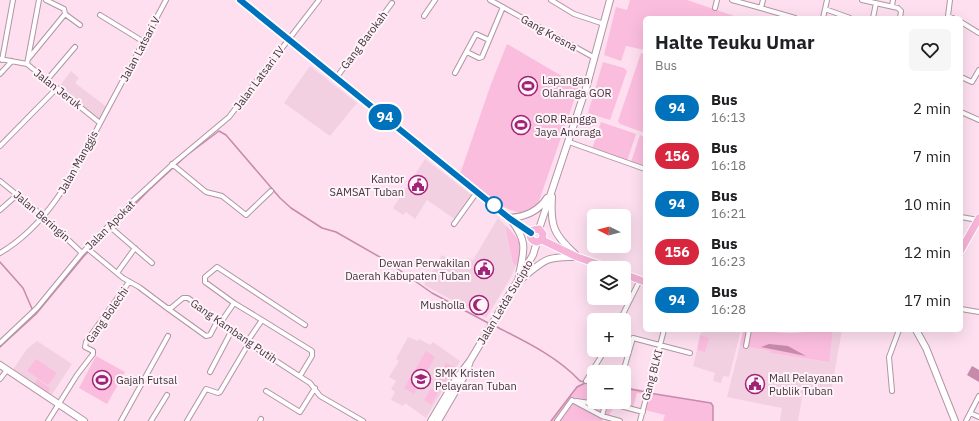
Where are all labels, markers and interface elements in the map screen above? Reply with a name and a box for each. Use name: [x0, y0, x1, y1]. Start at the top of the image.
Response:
street label: Gang Barokah: [338, 8, 390, 72]
street label: Gang Kresna: [518, 12, 580, 54]
street label: Jalan Latsari V: [117, 14, 163, 84]
button: heart: [909, 29, 951, 71]
text: Halte Teuku Umar: [655, 30, 815, 54]
street label: Jalan Latsari IV: [230, 43, 288, 113]
text: Bus: [655, 57, 677, 74]
street label: Jalan Jeruk: [31, 66, 85, 112]
place label: Lapangan Olahraga GOR: [542, 73, 612, 100]
sports icon: Lapangan Olahraga GOR: [517, 75, 539, 97]
text: Bus: [711, 90, 738, 109]
text: 94: [669, 99, 685, 117]
text: 2 min: [913, 99, 951, 118]
line badge: 94: [367, 104, 403, 130]
text: 94: [377, 108, 393, 126]
text: 16:13: [711, 109, 746, 126]
place label: GOR Rangga Jaya Anoraga: [535, 112, 601, 139]
sports icon: GOR Rangga Jaya Anoraga: [510, 114, 532, 136]
street label: Jalan Manggis: [55, 128, 101, 196]
text: Bus: [711, 138, 738, 157]
text: 156: [664, 147, 690, 165]
text: 7 min: [913, 147, 951, 166]
text: 16:18: [711, 157, 746, 174]
place label: Kantor SAMSAT Tuban: [330, 172, 404, 199]
public building icon: Kantor SAMSAT Tuban: [407, 174, 429, 196]
text: Bus: [711, 186, 738, 205]
street label: Jalan Beringin: [11, 188, 73, 244]
text: 94: [669, 195, 685, 213]
text: 10 min: [904, 195, 951, 214]
unlabelled marker: [485, 196, 503, 214]
street label: Jalan Apokat: [82, 197, 138, 253]
text: 16:21: [711, 205, 746, 222]
north arrow: [587, 209, 631, 253]
map controls: [587, 209, 631, 409]
text: Bus: [711, 234, 738, 253]
text: 156: [664, 243, 690, 261]
text: 12 min: [904, 243, 951, 262]
text: 16:23: [711, 253, 746, 270]
place label: Dewan Perwakilan Daerah Kabupaten Tuban: [345, 256, 470, 283]
street label: Jalan Letda Sucipto: [474, 257, 536, 347]
public building icon: Dewan Perwakilan Daerah Kabupaten Tuban: [473, 258, 495, 280]
button: layers: [587, 261, 631, 305]
text: Bus: [711, 282, 738, 301]
street label: Gang Bolechi: [83, 284, 131, 346]
text: 94: [669, 291, 685, 309]
text: 17 min: [904, 291, 951, 310]
mosque icon: Musholla: [468, 294, 490, 316]
street label: Gang Kambang Putih: [188, 296, 280, 366]
place label: Musholla: [420, 298, 465, 312]
text: 16:28: [711, 301, 746, 318]
button: +: [587, 313, 631, 357]
street label: Gang BLKI: [638, 348, 666, 402]
button: −: [587, 365, 631, 409]
place label: SMK Kristen Pelayaran Tuban: [435, 366, 517, 393]
school or university icon: SMK Kristen Pelayaran Tuban: [410, 368, 432, 390]
sports icon: Gajah Futsal: [91, 369, 113, 391]
place label: Mall Pelayanan Publik Tuban: [769, 371, 843, 398]
place label: Gajah Futsal: [116, 373, 177, 387]
public building icon: Mall Pelayanan Publik Tuban: [744, 373, 766, 395]

